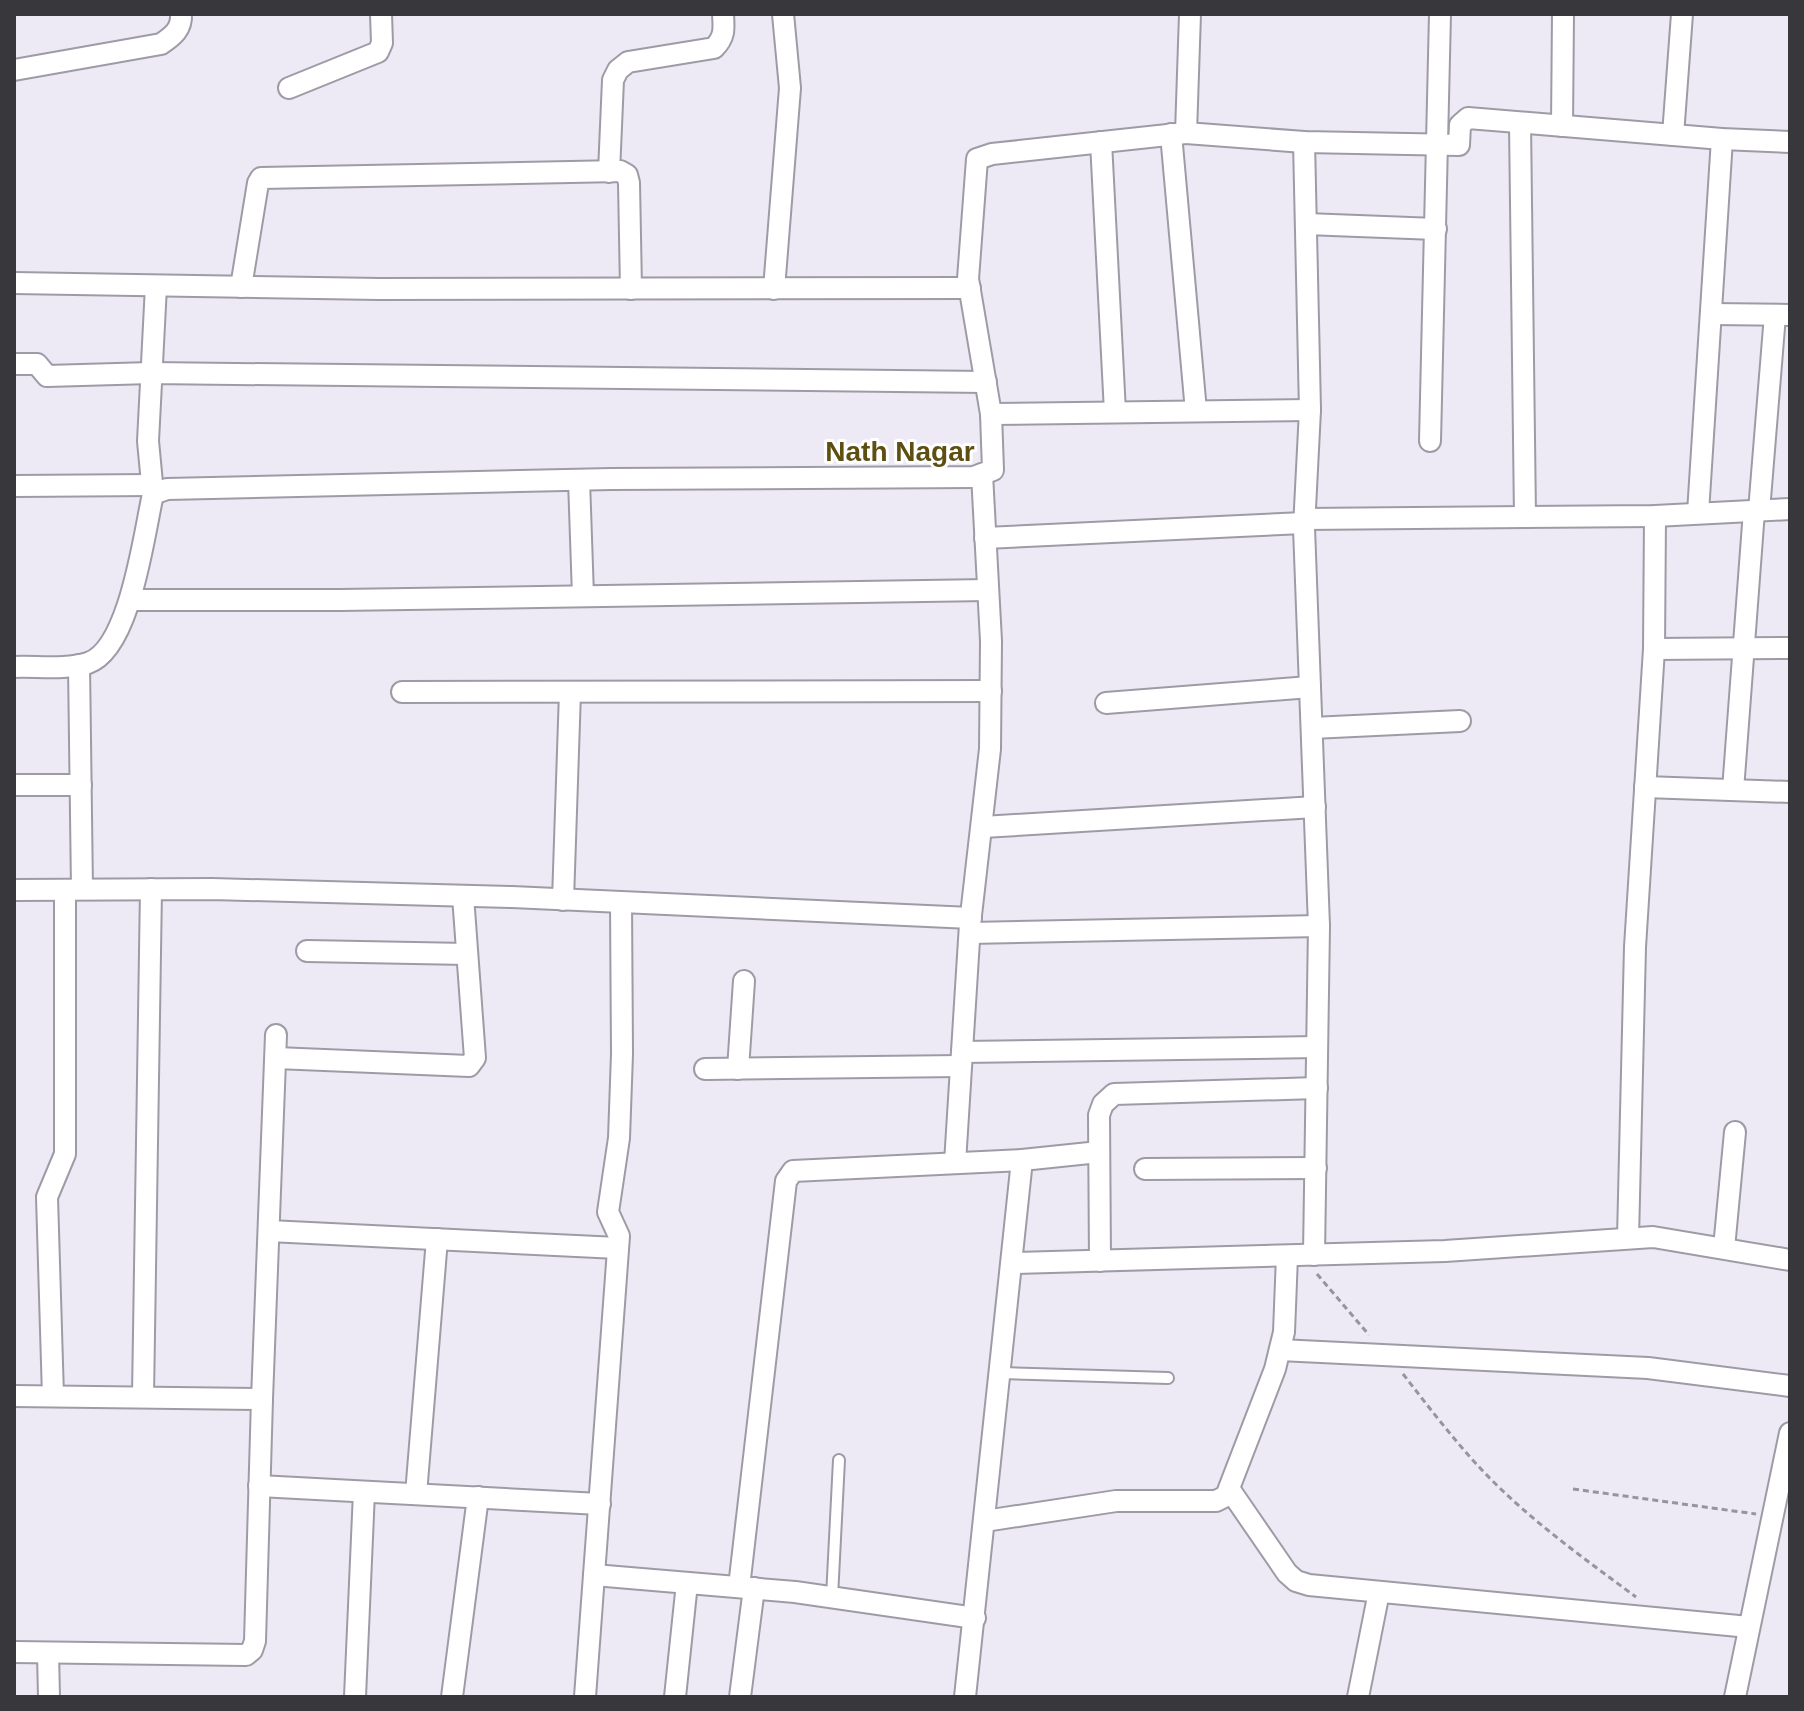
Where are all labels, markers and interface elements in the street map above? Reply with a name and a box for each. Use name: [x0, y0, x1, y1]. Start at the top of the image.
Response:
district label: Nath Nagar: [825, 436, 975, 467]

